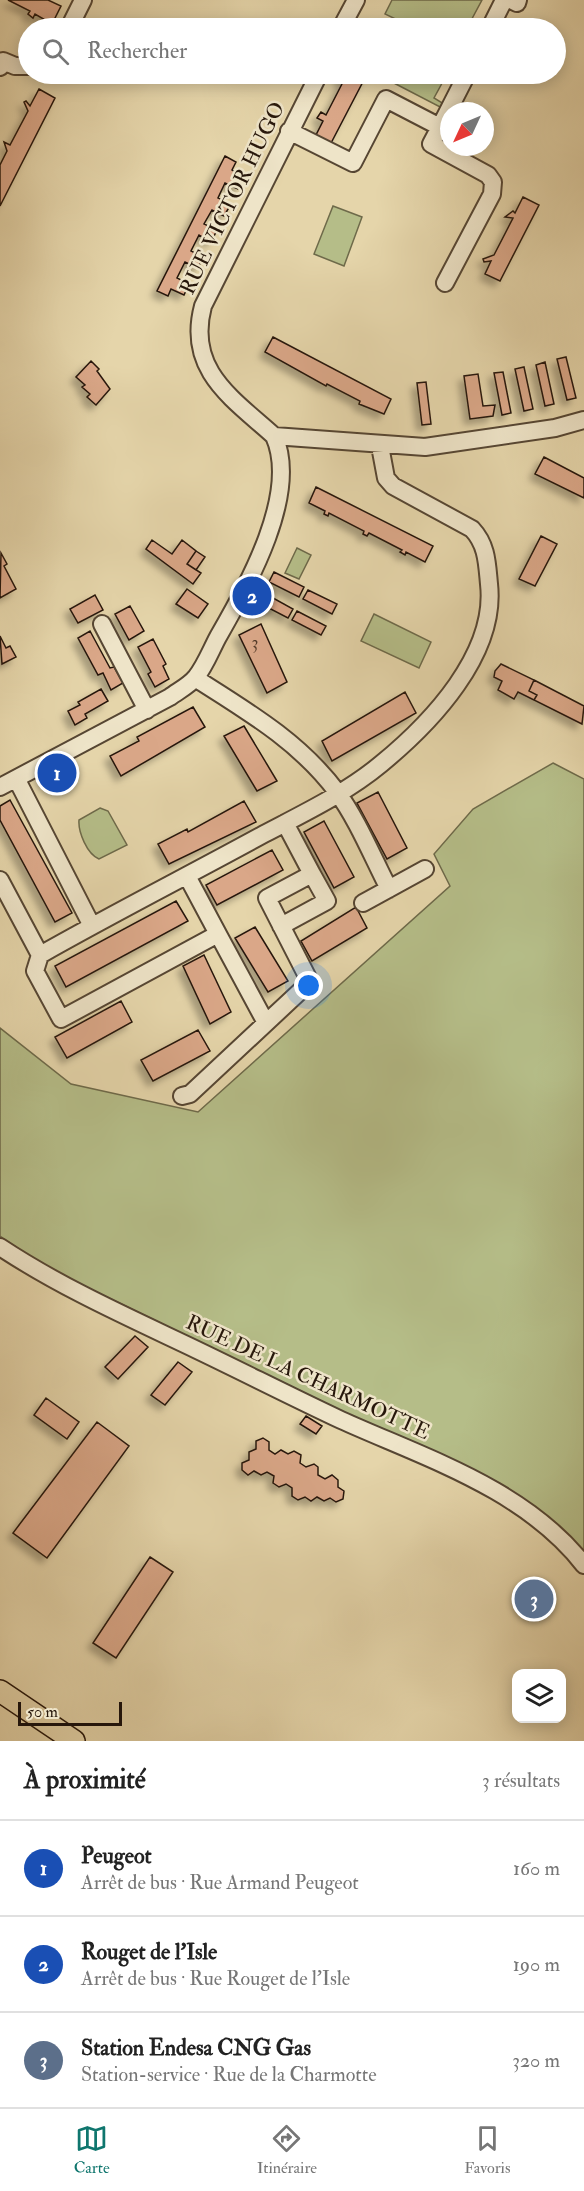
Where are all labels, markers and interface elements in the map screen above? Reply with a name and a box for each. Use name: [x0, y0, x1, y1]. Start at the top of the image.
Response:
search box: [18, 18, 566, 84]
icon: search: [39, 35, 72, 68]
text: Rechercher: [87, 37, 187, 65]
street label: RUE VICTOR HUGO: [174, 97, 291, 299]
north arrow: [440, 102, 494, 156]
pin: 2: [232, 574, 272, 618]
house number: 3: [252, 631, 258, 654]
pin: 1: [38, 750, 76, 796]
your location: [294, 971, 323, 1000]
street label: RUE DE LA CHARMOTTE: [181, 1309, 434, 1446]
pin: 3: [514, 1576, 554, 1622]
map controls: [512, 1669, 566, 1723]
button: layers: [512, 1669, 566, 1723]
scale bar: [18, 1699, 122, 1726]
text: 50 m: [27, 1702, 58, 1722]
text: À proximité: [24, 1764, 146, 1796]
text: 3 résultats: [482, 1768, 560, 1793]
text: Peugeot: [81, 1842, 152, 1870]
text: 1: [40, 1856, 47, 1881]
text: 160 m: [513, 1856, 560, 1881]
text: Arrêt de bus · Rue Armand Peugeot: [81, 1870, 359, 1895]
text: Rouget de l'Isle: [81, 1938, 217, 1966]
text: 2: [38, 1952, 49, 1977]
text: 190 m: [513, 1952, 560, 1977]
text: Arrêt de bus · Rue Rouget de l'Isle: [81, 1966, 350, 1991]
text: Station Endesa CNG Gas: [81, 2034, 311, 2062]
text: 3: [40, 2048, 47, 2073]
text: 320 m: [512, 2048, 560, 2073]
text: Station-service · Rue de la Charmotte: [81, 2062, 377, 2087]
tab: Carte: [74, 2122, 110, 2178]
tab: Itinéraire: [257, 2122, 317, 2178]
tab: Favoris: [464, 2122, 510, 2178]

